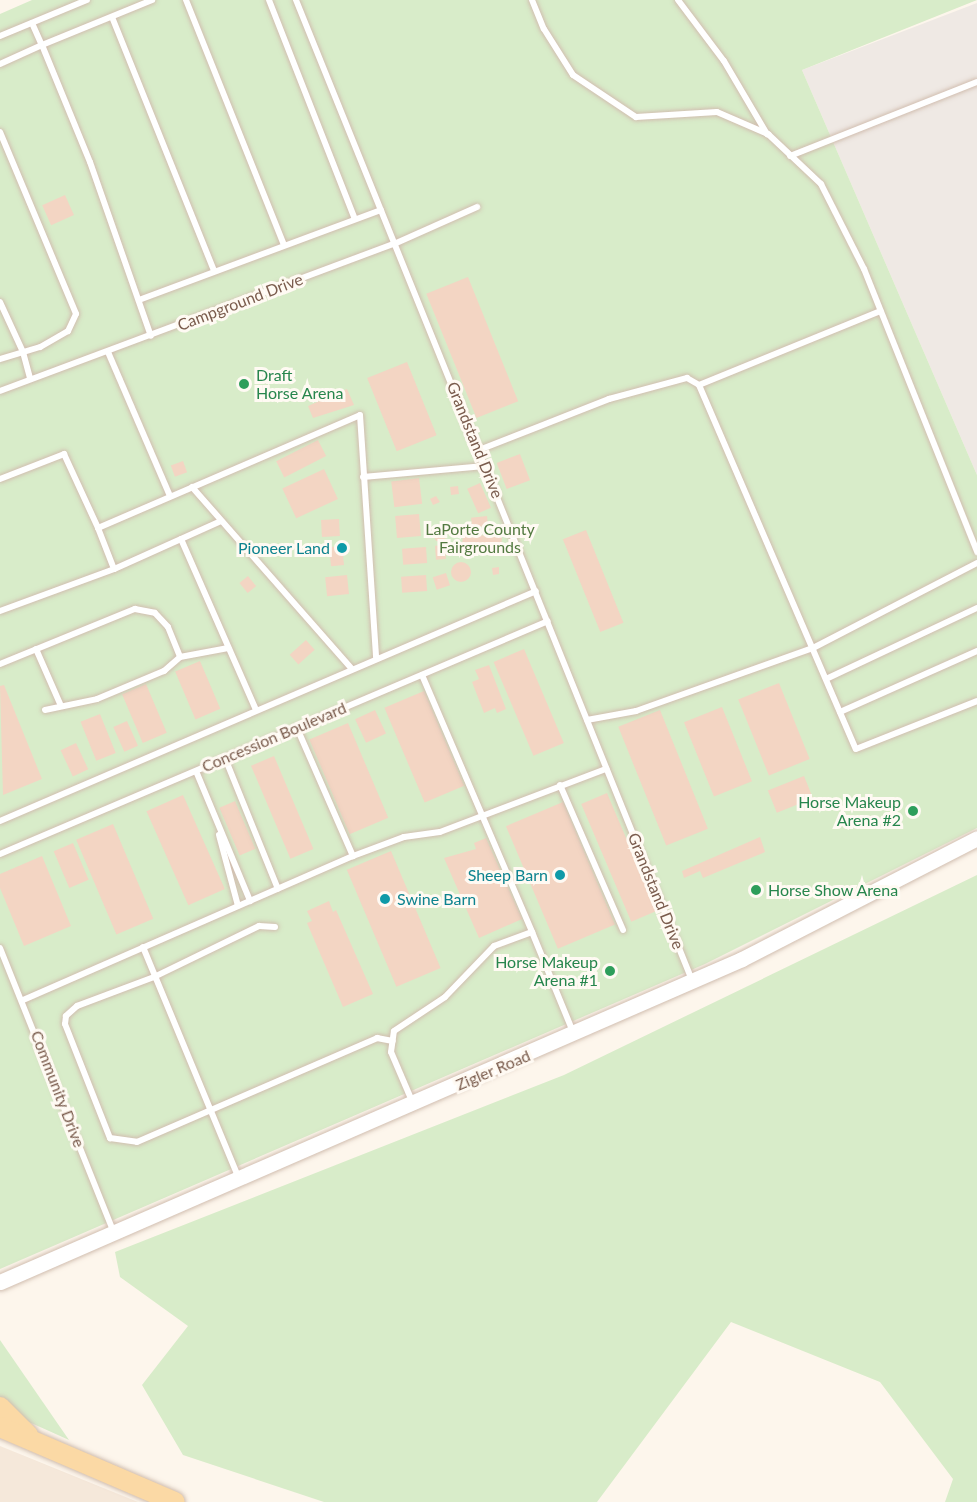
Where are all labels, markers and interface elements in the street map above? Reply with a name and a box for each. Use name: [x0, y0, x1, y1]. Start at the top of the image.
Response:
street label: Campground Drive: [175, 269, 305, 335]
place label: Draft Horse Arena: [256, 365, 344, 403]
marker: Draft Horse Arena: [237, 377, 251, 391]
street label: Grandstand Drive: [443, 379, 507, 501]
park label: LaPorte County Fairgrounds: [425, 519, 535, 557]
place label: Pioneer Land: [238, 538, 330, 558]
marker: Pioneer Land: [335, 541, 349, 555]
street label: Concession Boulevard: [199, 698, 349, 776]
place label: Horse Makeup Arena #2: [798, 792, 901, 830]
marker: Horse Makeup Arena #2: [906, 804, 920, 818]
street label: Grandstand Drive: [624, 830, 688, 952]
place label: Sheep Barn: [468, 865, 548, 885]
marker: Sheep Barn: [553, 868, 567, 882]
place label: Horse Show Arena: [768, 880, 899, 900]
marker: Horse Show Arena: [749, 883, 763, 897]
place label: Swine Barn: [397, 889, 476, 909]
marker: Swine Barn: [378, 892, 392, 906]
place label: Horse Makeup Arena #1: [495, 952, 598, 990]
marker: Horse Makeup Arena #1: [603, 964, 617, 978]
street label: Community Drive: [27, 1028, 89, 1150]
street label: Zigler Road: [453, 1046, 533, 1094]

